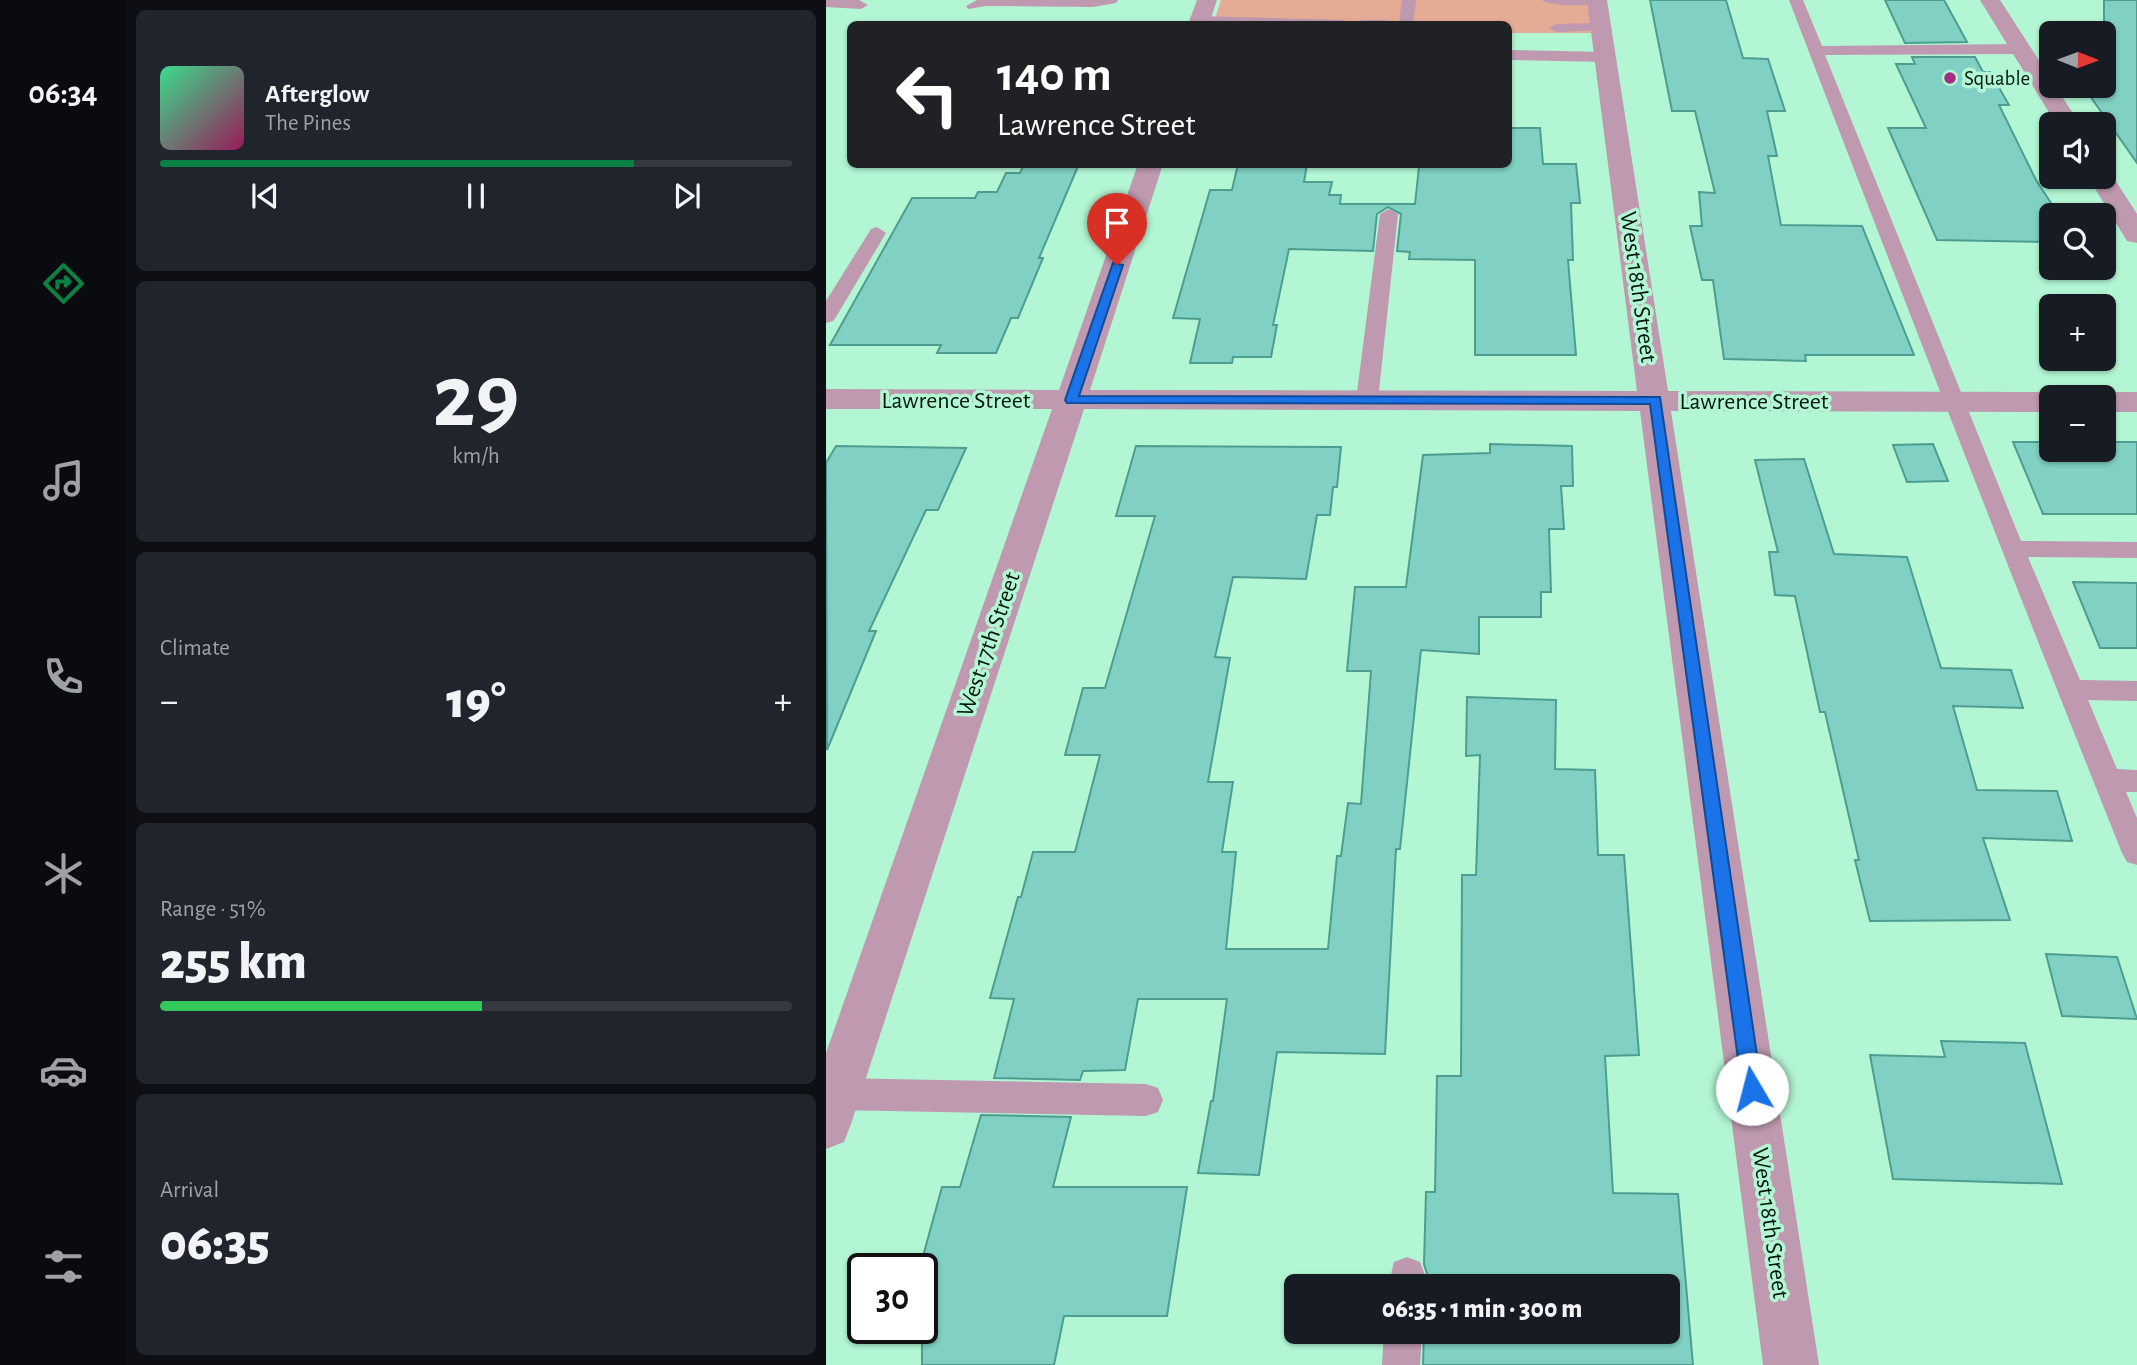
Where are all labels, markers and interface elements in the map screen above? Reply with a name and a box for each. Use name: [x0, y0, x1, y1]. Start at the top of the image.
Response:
north arrow: [2039, 21, 2116, 98]
map controls: [2039, 21, 2116, 462]
icon: left: [882, 49, 973, 140]
text: 140 m: [997, 51, 1112, 100]
place label: Squable: [1964, 68, 2030, 89]
marker: Squable: [1942, 70, 1958, 86]
text: 06:34: [28, 77, 98, 109]
text: Afterglow: [265, 81, 369, 107]
text: Lawrence Street: [997, 109, 1196, 141]
text: The Pines: [265, 112, 351, 135]
button: sound: [2039, 112, 2116, 189]
icon: previous: [246, 177, 284, 215]
icon: pause: [457, 177, 495, 215]
icon: next: [668, 177, 706, 215]
pin: [1087, 193, 1147, 265]
button: search: [2039, 203, 2116, 280]
icon: arrive: [1098, 204, 1136, 242]
street label: West 18th Street: [1616, 210, 1661, 364]
icon: directions: [39, 259, 88, 308]
button: +: [2039, 294, 2116, 371]
text: 29: [433, 352, 519, 443]
button: −: [2039, 385, 2116, 462]
street label: Lawrence Street: [882, 389, 1031, 413]
street label: Lawrence Street: [1680, 390, 1829, 414]
text: km/h: [452, 445, 500, 468]
icon: music: [39, 456, 88, 505]
street label: West 17th Street: [953, 569, 1025, 720]
text: Climate: [160, 637, 230, 660]
icon: phone: [39, 652, 88, 701]
text: 19°: [446, 675, 506, 727]
text: −: [160, 683, 178, 721]
text: +: [774, 683, 792, 721]
icon: climate: [39, 849, 88, 898]
text: Range · 51%: [160, 898, 266, 921]
text: 255 km: [160, 936, 307, 988]
icon: car: [39, 1046, 88, 1095]
position arrow: [1715, 1052, 1789, 1126]
street label: West 18th Street: [1748, 1146, 1793, 1300]
text: Arrival: [160, 1179, 219, 1202]
text: 06:35: [160, 1217, 270, 1269]
icon: filters: [39, 1242, 88, 1291]
speed limit sign: 30: [847, 1253, 938, 1344]
text: 06:35 · 1 min · 300 m: [1382, 1296, 1582, 1322]

